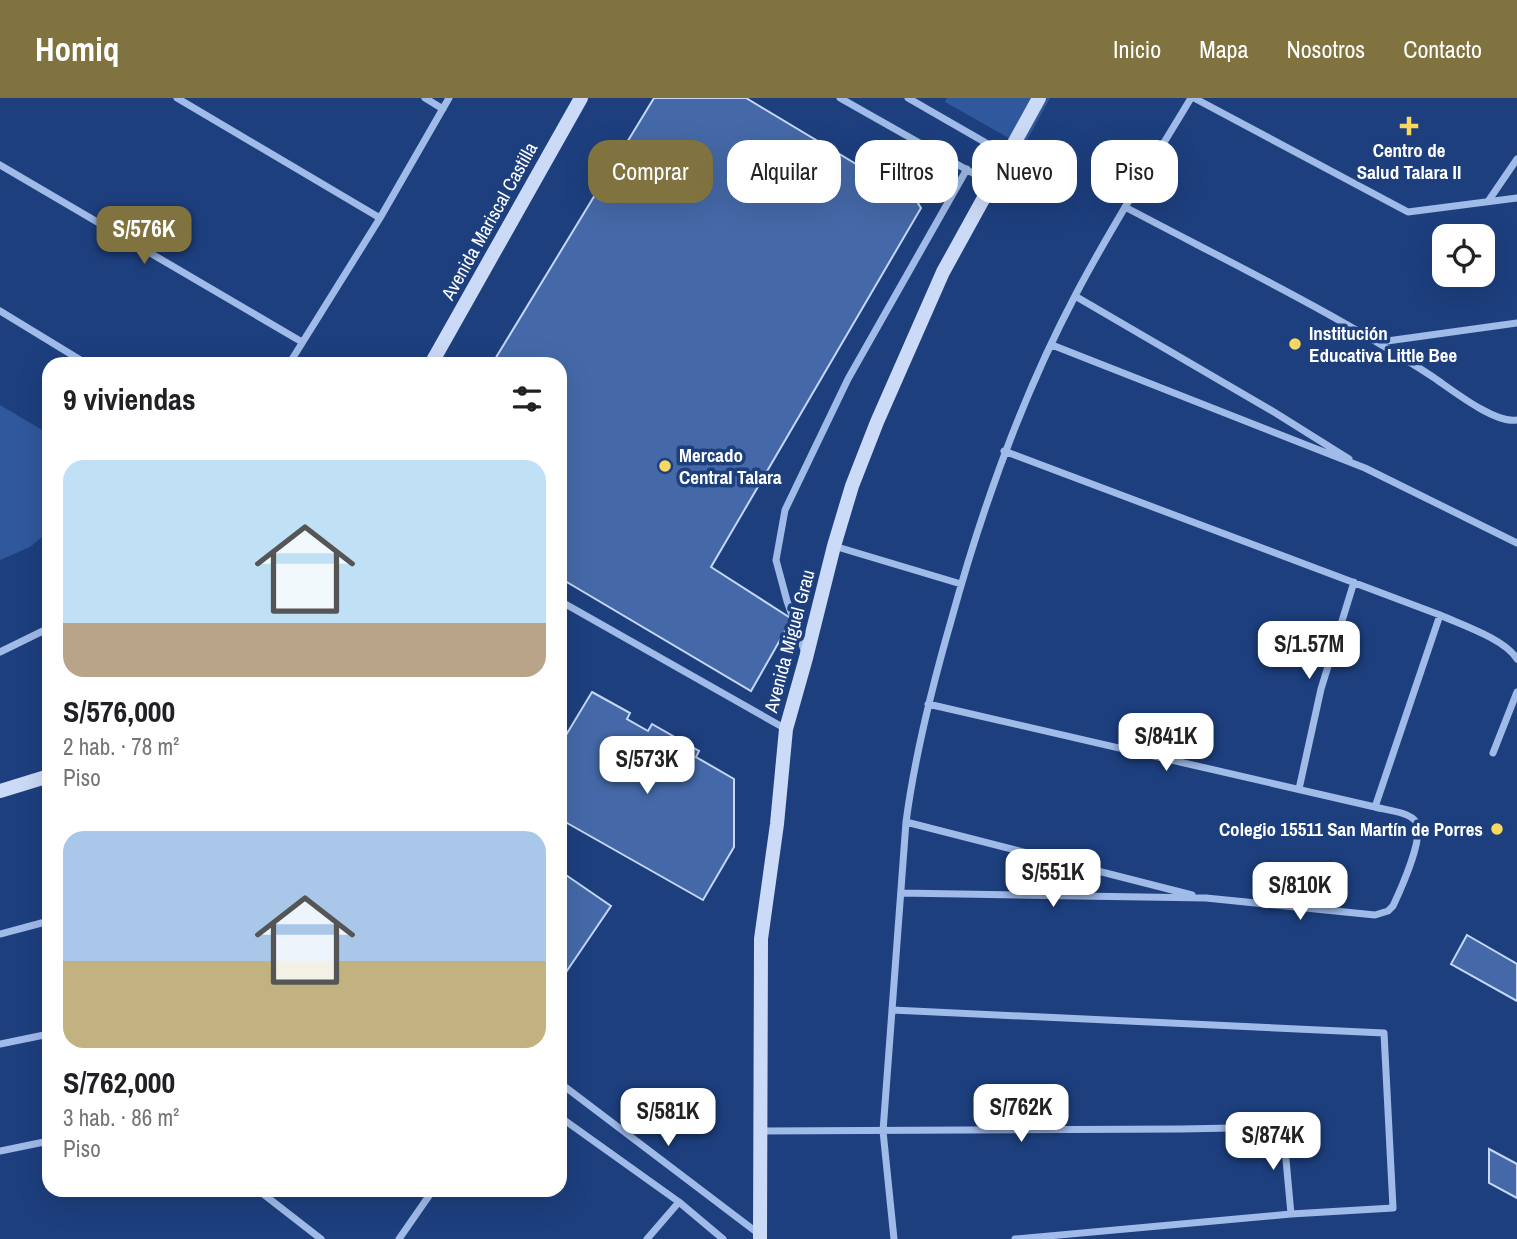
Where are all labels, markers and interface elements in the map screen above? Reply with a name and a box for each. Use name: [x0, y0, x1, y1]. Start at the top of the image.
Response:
text: Homiq: [35, 27, 119, 71]
text: Inicio: [1113, 33, 1161, 65]
text: Mapa: [1199, 33, 1248, 65]
text: Nosotros: [1286, 33, 1365, 65]
text: Contacto: [1403, 33, 1482, 65]
marker: Centro de Salud Talara II: [1399, 116, 1419, 136]
street label: Avenida Mariscal Castilla: [434, 137, 543, 305]
place label: Centro de Salud Talara II: [1357, 137, 1461, 185]
chip: Comprar: [588, 140, 713, 203]
chip: Alquilar: [727, 140, 841, 203]
chip: Filtros: [855, 140, 958, 203]
chip: Nuevo: [972, 140, 1077, 203]
chip: Piso: [1091, 140, 1178, 203]
pin: S/576K: [87, 206, 201, 266]
text: S/576K: [113, 213, 175, 244]
map controls: [1432, 224, 1495, 287]
button: locate: [1432, 224, 1495, 287]
place label: Institución Educativa Little Bee: [1309, 320, 1457, 368]
marker: Institución Educativa Little Bee: [1287, 336, 1303, 352]
text: 9 viviendas: [63, 379, 196, 419]
icon: filters: [508, 380, 546, 418]
place label: Mercado Central Talara: [679, 442, 782, 490]
marker: Mercado Central Talara: [657, 458, 673, 474]
icon: home: [242, 506, 368, 632]
street label: Avenida Miguel Grau: [757, 567, 821, 716]
pin: S/1.57M: [1244, 622, 1374, 681]
text: S/1.57M: [1274, 628, 1344, 659]
text: S/576,000: [63, 691, 175, 731]
pin: S/841K: [1109, 714, 1223, 773]
text: S/841K: [1135, 720, 1197, 751]
text: 2 hab. · 78 m²: [63, 731, 179, 762]
pin: S/573K: [590, 736, 704, 796]
text: S/573K: [616, 743, 678, 774]
text: Piso: [63, 762, 101, 793]
place label: Colegio 15511 San Martín de Porres: [1219, 816, 1483, 842]
marker: Colegio 15511 San Martín de Porres: [1489, 821, 1505, 837]
pin: S/551K: [996, 850, 1110, 909]
text: S/551K: [1022, 856, 1084, 887]
pin: S/810K: [1243, 862, 1357, 922]
text: S/810K: [1269, 869, 1331, 900]
icon: home: [242, 877, 368, 1003]
text: S/762,000: [63, 1062, 175, 1102]
pin: S/762K: [964, 1084, 1078, 1144]
pin: S/581K: [611, 1088, 725, 1148]
text: S/762K: [990, 1091, 1052, 1122]
text: S/581K: [637, 1095, 699, 1126]
text: 3 hab. · 86 m²: [63, 1102, 179, 1133]
pin: S/874K: [1216, 1112, 1330, 1172]
text: S/874K: [1242, 1119, 1304, 1150]
text: Piso: [63, 1133, 101, 1164]

